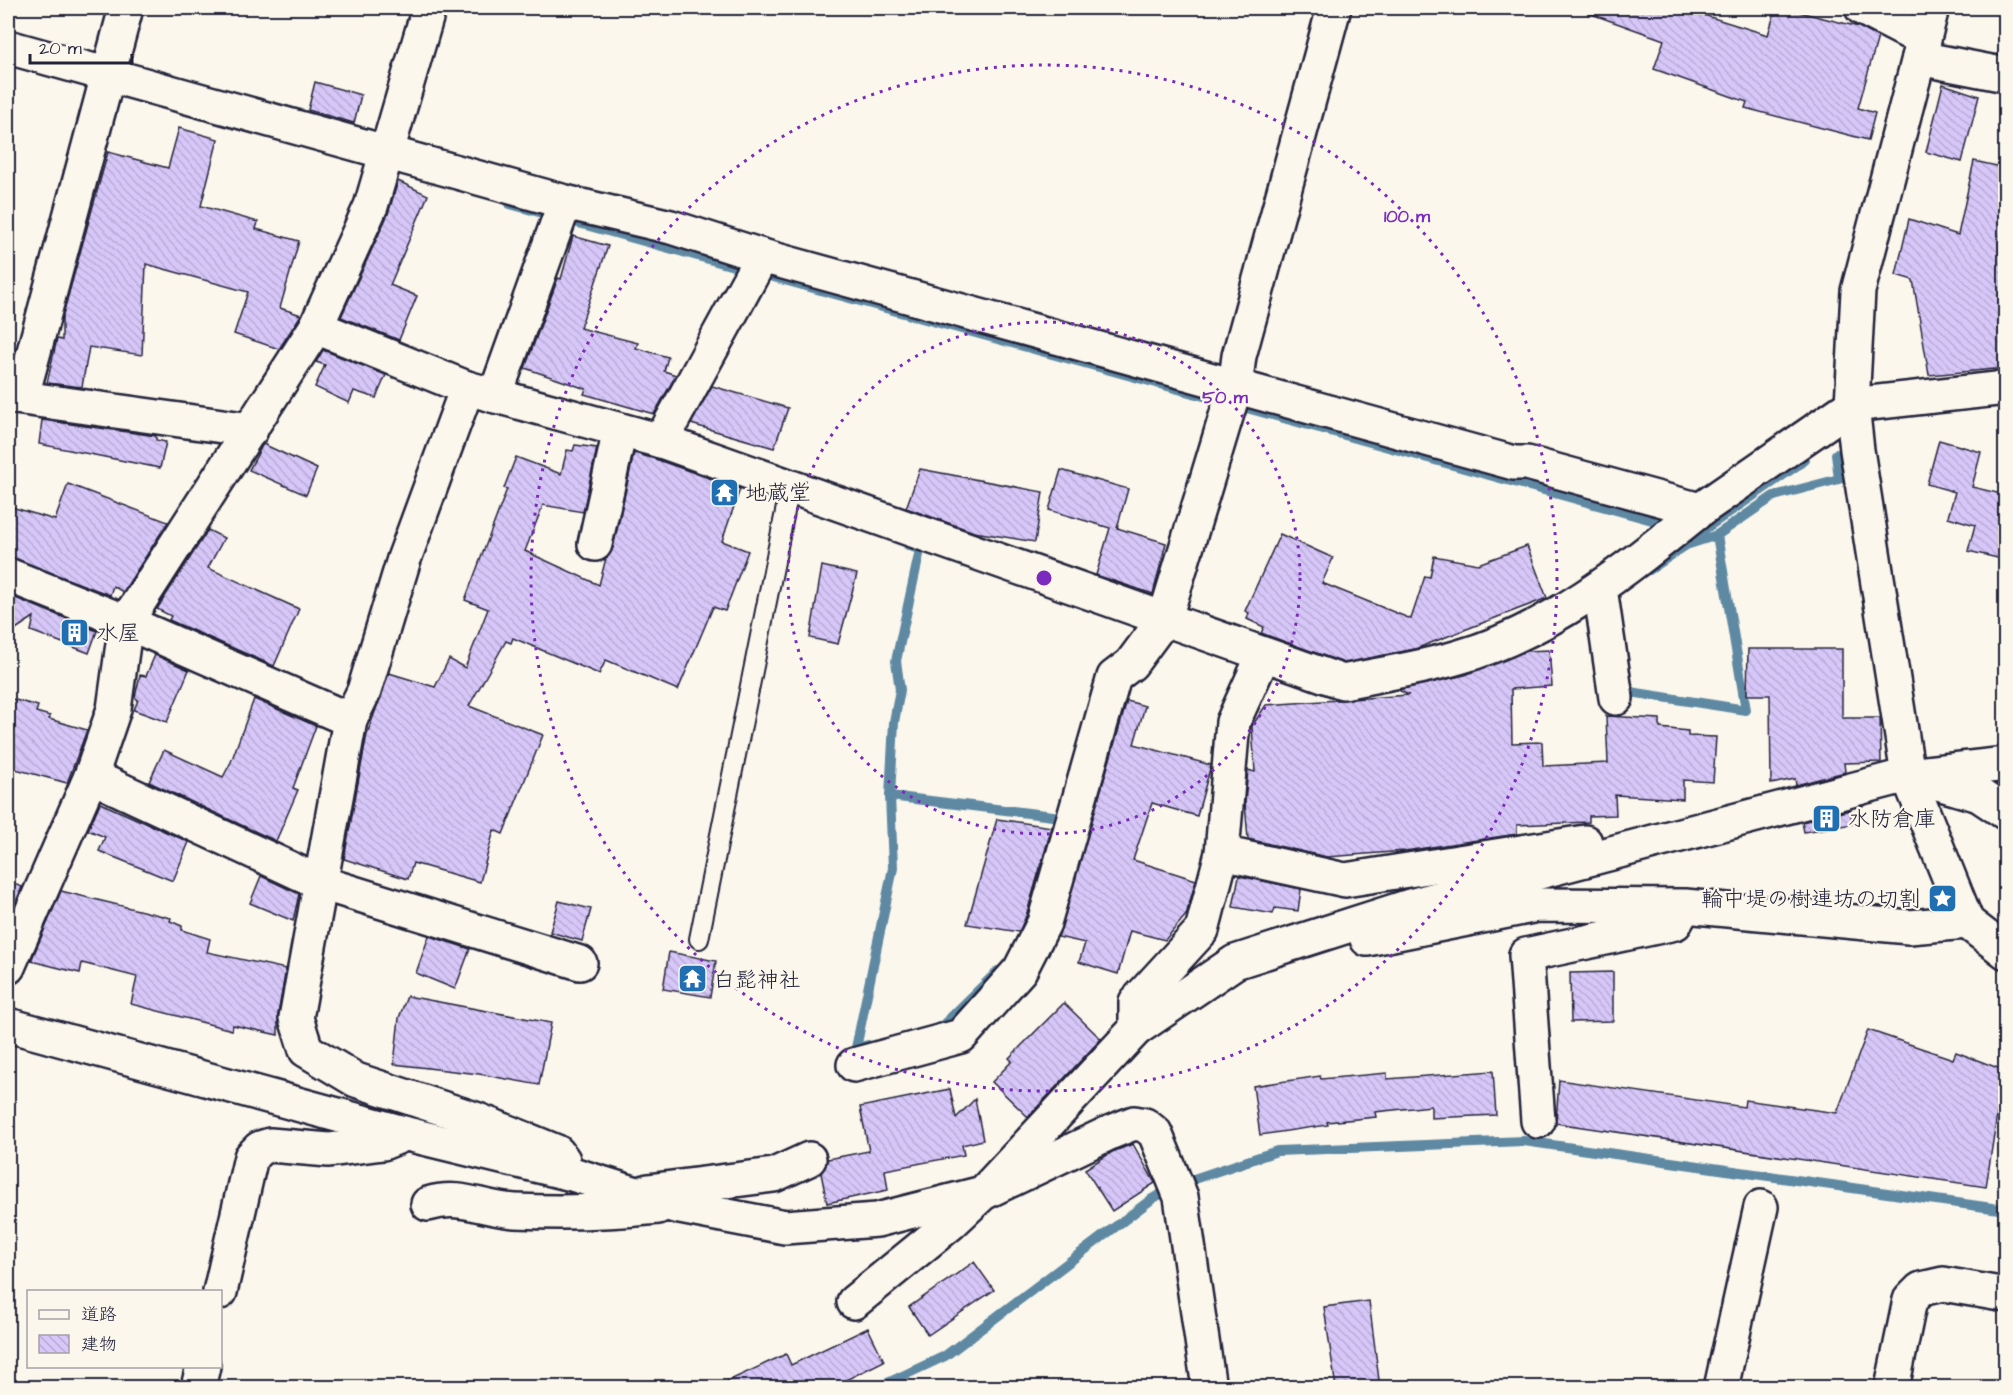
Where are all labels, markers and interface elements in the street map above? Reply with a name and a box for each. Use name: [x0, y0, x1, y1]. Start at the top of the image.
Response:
scale bar: [30, 27, 132, 65]
text: 20 m: [39, 36, 82, 61]
text: 100 m: [1384, 204, 1431, 229]
text: 50 m: [1202, 385, 1249, 410]
temple icon: 地蔵堂: [708, 476, 740, 508]
place label: 地蔵堂: [745, 478, 811, 509]
centre of rings: [1034, 568, 1054, 588]
building icon: 水屋: [59, 616, 91, 648]
place label: 水屋: [96, 618, 140, 649]
building icon: 水防倉庫: [1811, 802, 1843, 834]
place label: 水防倉庫: [1848, 804, 1936, 835]
place icon: 輪中堤の樹連坊の切割: [1926, 882, 1958, 914]
place label: 輪中堤の樹連坊の切割: [1701, 884, 1921, 915]
temple icon: 白髭神社: [676, 963, 708, 995]
place label: 白髭神社: [713, 965, 801, 996]
legend: [27, 1290, 222, 1368]
text: 道路: [81, 1302, 117, 1327]
text: 建物: [81, 1332, 117, 1357]

